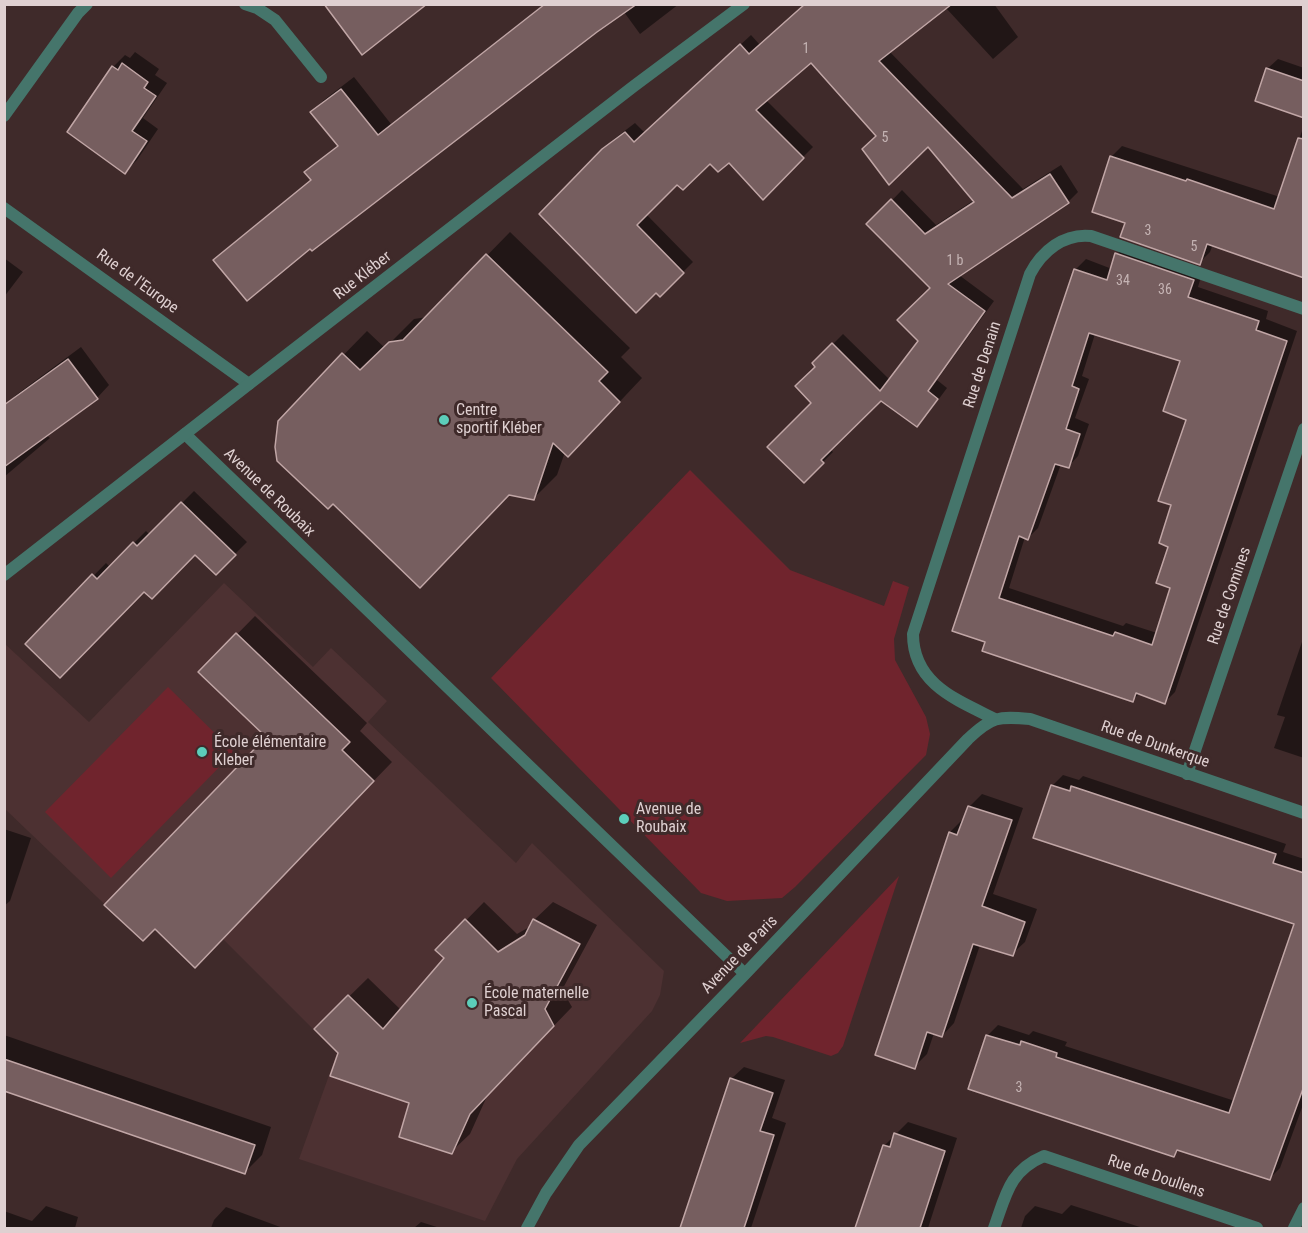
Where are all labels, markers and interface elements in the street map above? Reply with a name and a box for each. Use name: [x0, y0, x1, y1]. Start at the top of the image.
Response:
house number: 1: [803, 41, 809, 57]
house number: 5: [882, 130, 888, 146]
house number: 3: [1145, 223, 1151, 239]
house number: 5: [1191, 239, 1197, 255]
street label: Rue de l'Europe: [92, 246, 182, 318]
street label: Rue Kléber: [330, 248, 396, 304]
house number: 1 b: [946, 253, 964, 269]
house number: 34: [1116, 273, 1130, 289]
house number: 36: [1158, 282, 1172, 298]
street label: Rue de Denain: [960, 319, 1006, 411]
place label: Centre sportif Kléber: [456, 401, 542, 439]
marker: Centre sportif Kléber: [437, 413, 451, 427]
street label: Avenue de Roubaix: [219, 445, 319, 541]
street label: Rue de Comines: [1204, 545, 1256, 647]
street label: Rue de Dunkerque: [1098, 717, 1212, 773]
place label: École élémentaire Kleber: [214, 733, 326, 771]
marker: École élémentaire Kleber: [195, 745, 209, 759]
place label: Avenue de Roubaix: [636, 800, 701, 838]
marker: Avenue de Roubaix: [617, 812, 631, 826]
street label: Avenue de Paris: [698, 912, 782, 998]
place label: École maternelle Pascal: [484, 984, 589, 1022]
marker: École maternelle Pascal: [465, 996, 479, 1010]
house number: 3: [1016, 1080, 1022, 1096]
street label: Rue de Doullens: [1105, 1151, 1207, 1203]

